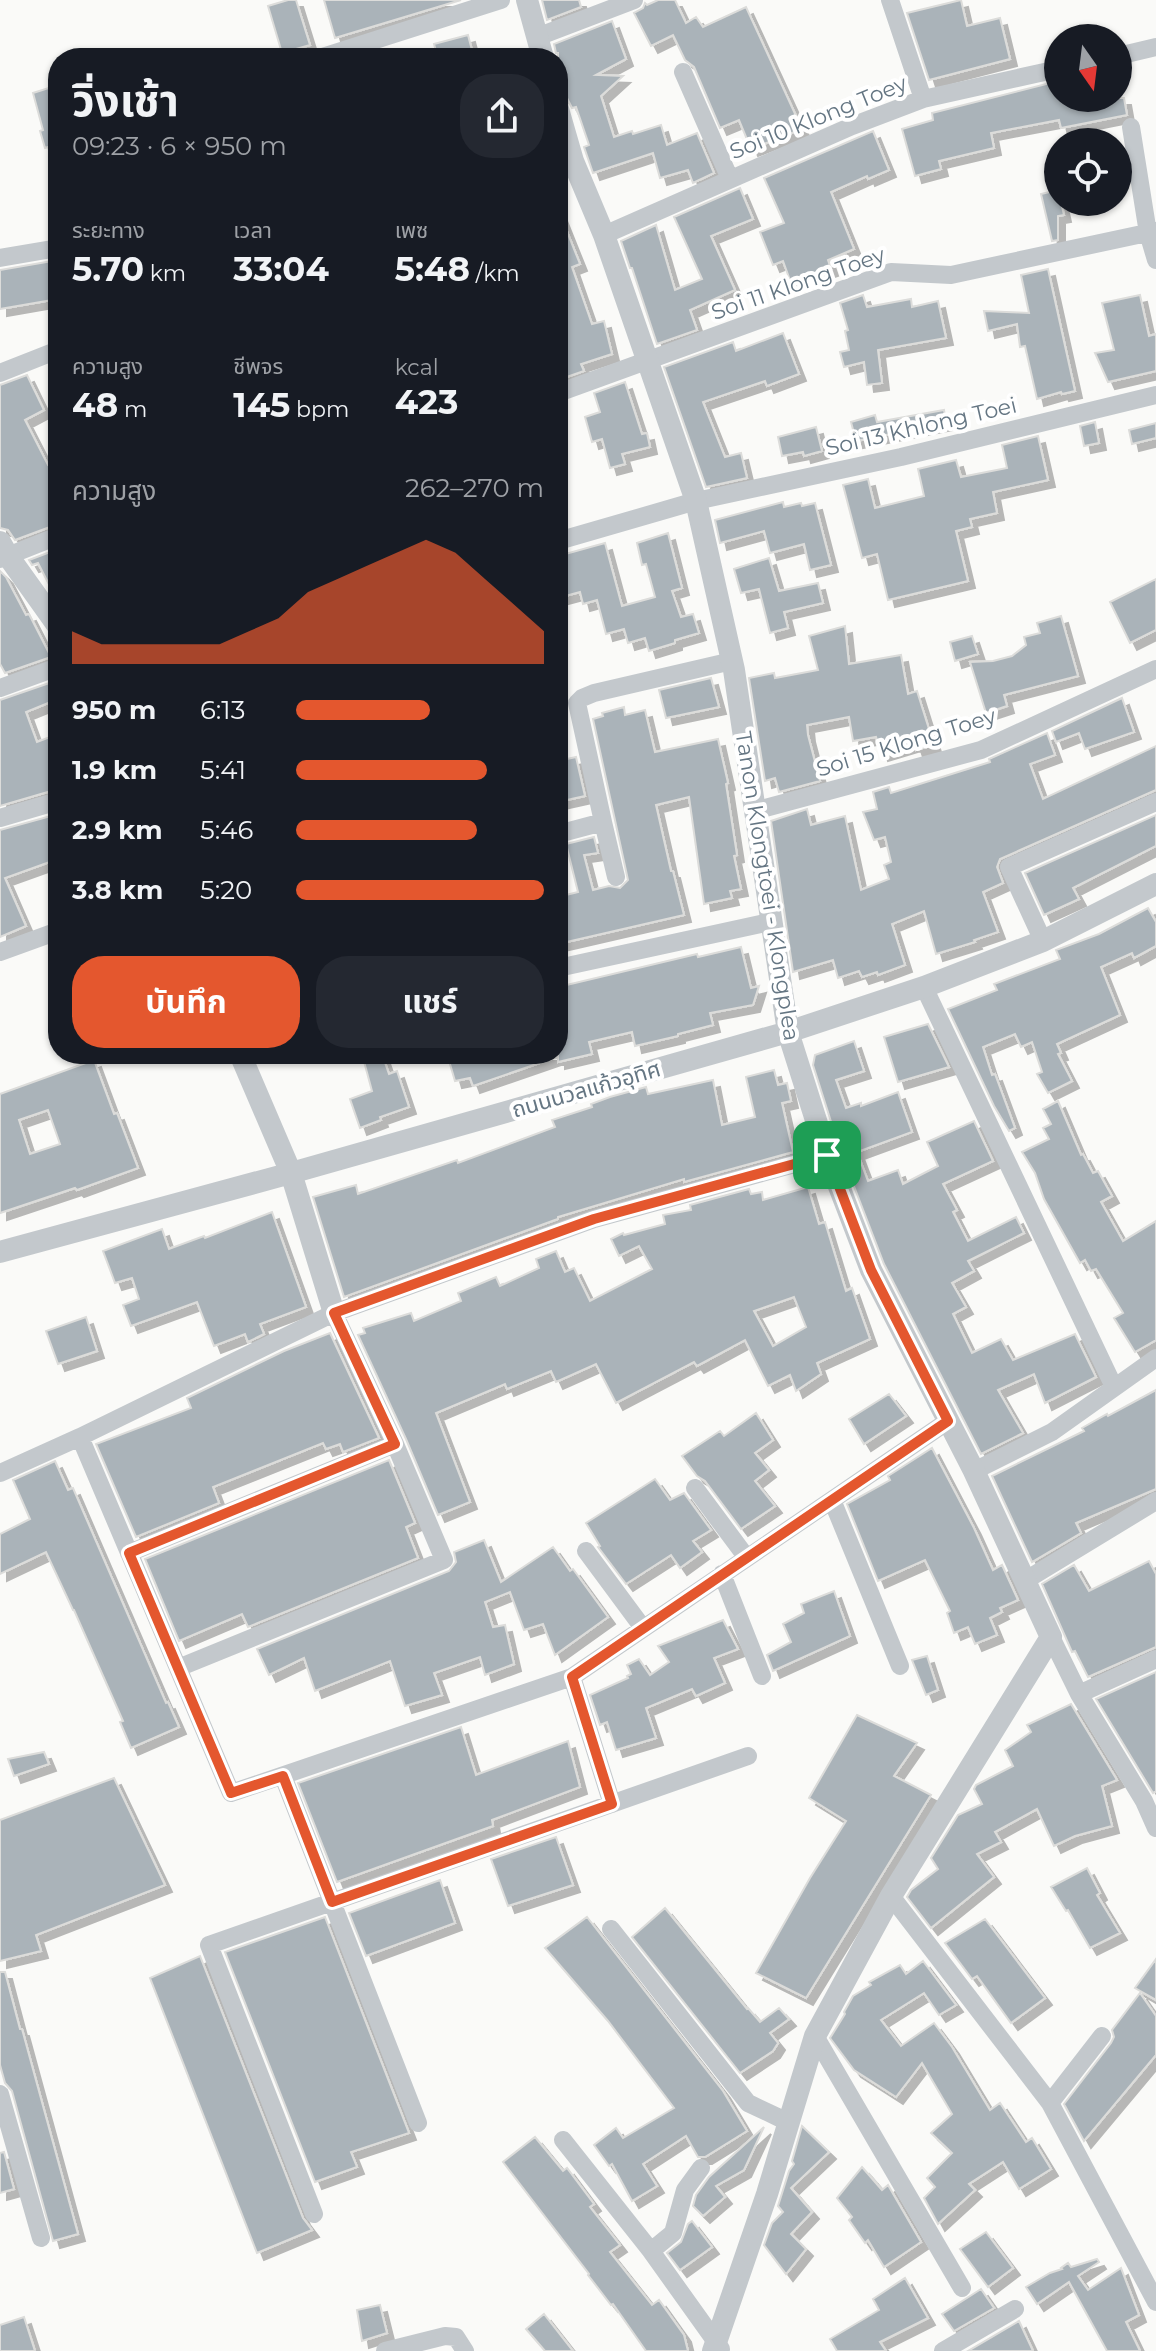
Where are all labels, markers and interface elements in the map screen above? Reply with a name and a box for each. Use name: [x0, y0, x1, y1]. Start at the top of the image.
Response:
north arrow: [1044, 24, 1132, 112]
map controls: [1044, 24, 1132, 216]
street label: Soi 10 Klong Toey: [726, 70, 911, 165]
text: วิ่งเช้า: [72, 73, 179, 127]
button: share: [460, 74, 544, 158]
button: locate: [1044, 128, 1132, 216]
text: 09:23 · 6 × 950 m: [72, 130, 287, 162]
text: ระยะทาง: [72, 217, 145, 244]
text: เวลา: [233, 217, 272, 244]
text: เพซ: [395, 217, 428, 244]
street label: Soi 11 Klong Toey: [708, 241, 889, 326]
text: 5.70: [72, 248, 144, 290]
text: 33:04: [233, 248, 329, 290]
text: 5:48: [395, 248, 470, 290]
text: km: [144, 260, 186, 287]
text: /km: [470, 260, 520, 287]
text: ความสูง: [72, 353, 143, 380]
text: ชีพจร: [233, 353, 283, 380]
text: kcal: [395, 354, 439, 381]
text: 423: [395, 381, 458, 423]
text: 48: [72, 384, 118, 426]
text: 145: [233, 384, 290, 426]
street label: Soi 13 Khlong Toei: [823, 391, 1019, 462]
text: m: [118, 396, 147, 423]
text: bpm: [290, 396, 349, 423]
text: 262–270 m: [405, 472, 544, 504]
text: ความสูง: [72, 475, 156, 507]
text: 950 m: [72, 694, 156, 726]
text: 6:13: [200, 694, 245, 726]
street label: Soi 15 Klong Toey: [813, 702, 999, 783]
street label: Tanon Klongtoei - Klongplea: [730, 729, 805, 1043]
text: 1.9 km: [72, 754, 157, 786]
text: 5:41: [200, 754, 246, 786]
text: 2.9 km: [72, 814, 163, 846]
text: 5:46: [200, 814, 253, 846]
text: 3.8 km: [72, 874, 163, 906]
text: 5:20: [200, 874, 252, 906]
button: บันทึก: [72, 956, 300, 1048]
button: แชร์: [316, 956, 544, 1048]
street label: ถนนนวลแก้วอุทิศ: [509, 1055, 664, 1124]
pin: [793, 1121, 861, 1189]
icon: arrive: [805, 1133, 849, 1177]

